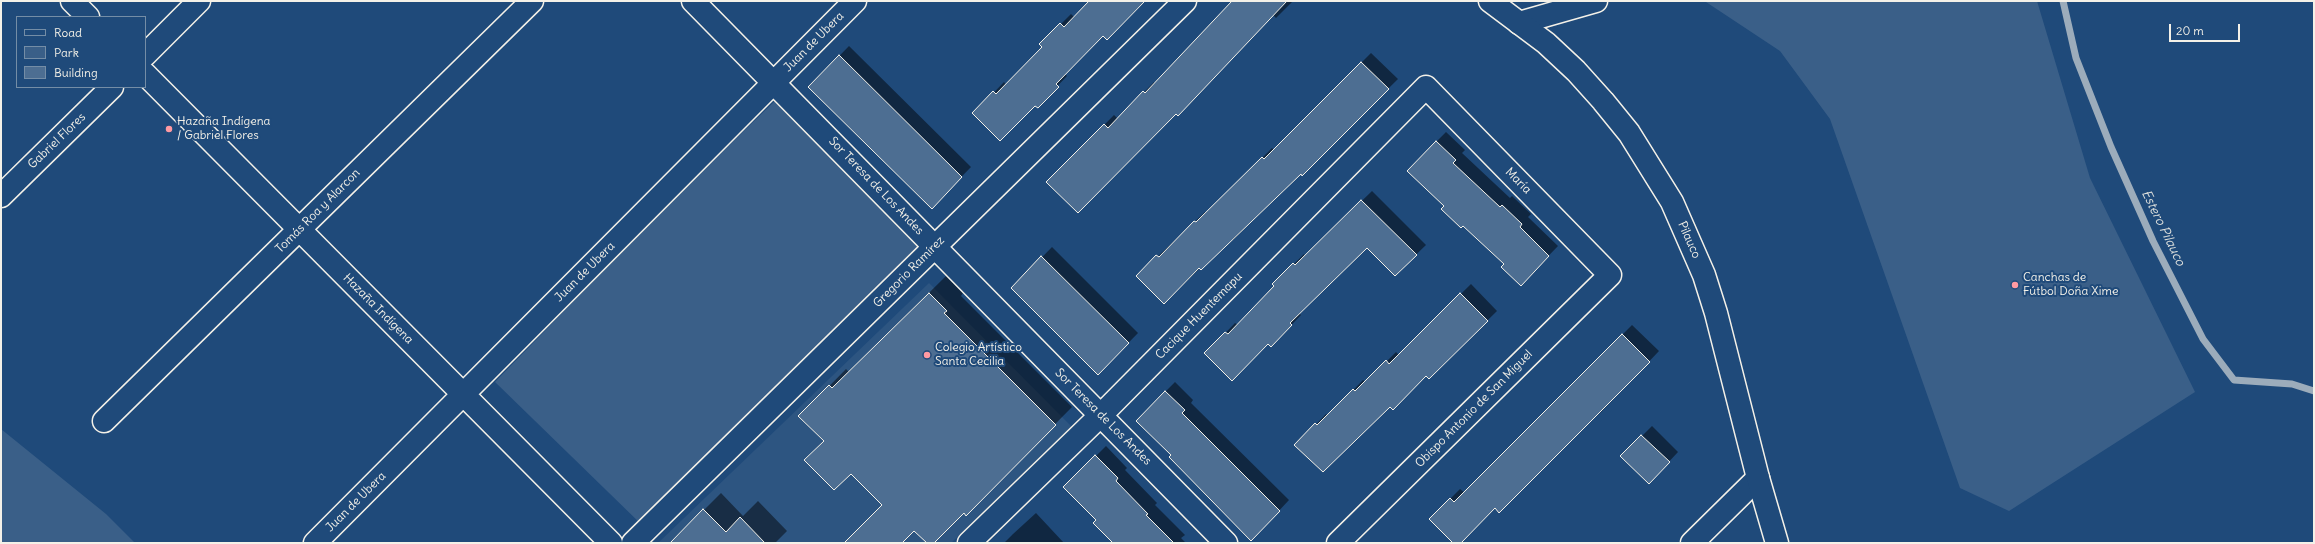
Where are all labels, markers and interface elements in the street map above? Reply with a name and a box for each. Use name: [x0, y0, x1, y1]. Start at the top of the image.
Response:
street label: Juan de Ubera: [781, 9, 847, 75]
legend: [16, 16, 146, 88]
scale bar: [2171, 16, 2242, 42]
text: 20 m: [2176, 23, 2204, 38]
text: Road: [54, 25, 82, 40]
text: Park: [54, 45, 79, 60]
text: Building: [54, 65, 98, 80]
street label: Gabriel Flores: [25, 110, 89, 172]
place label: Hazaña Indígena / Gabriel Flores: [177, 115, 270, 143]
marker: Hazaña Indígena / Gabriel Flores: [164, 124, 174, 134]
street label: Sor Teresa de Los Andes: [825, 134, 927, 238]
street label: María: [1502, 165, 1534, 197]
street label: Tomás Roa y Alarcon: [273, 166, 363, 256]
water label: Estero Pilauco: [2138, 187, 2188, 269]
street label: Pilauco: [1674, 219, 1704, 261]
street label: Gregorio Ramírez: [870, 233, 948, 311]
street label: Juan de Ubera: [552, 239, 618, 305]
street label: Cacique Huentemapu: [1153, 270, 1245, 362]
street label: Hazaña Indígena: [340, 271, 416, 347]
place label: Canchas de Fútbol Doña Xime: [2023, 271, 2118, 299]
marker: Canchas de Fútbol Doña Xime: [2010, 280, 2020, 290]
place label: Colegio Artístico Santa Cecilia: [935, 341, 1022, 369]
street label: Obispo Antonio de San Miguel: [1412, 347, 1536, 471]
marker: Colegio Artístico Santa Cecilia: [922, 350, 932, 360]
street label: Sor Teresa de Los Andes: [1052, 366, 1154, 468]
street label: Juan de Ubera: [323, 469, 389, 535]

